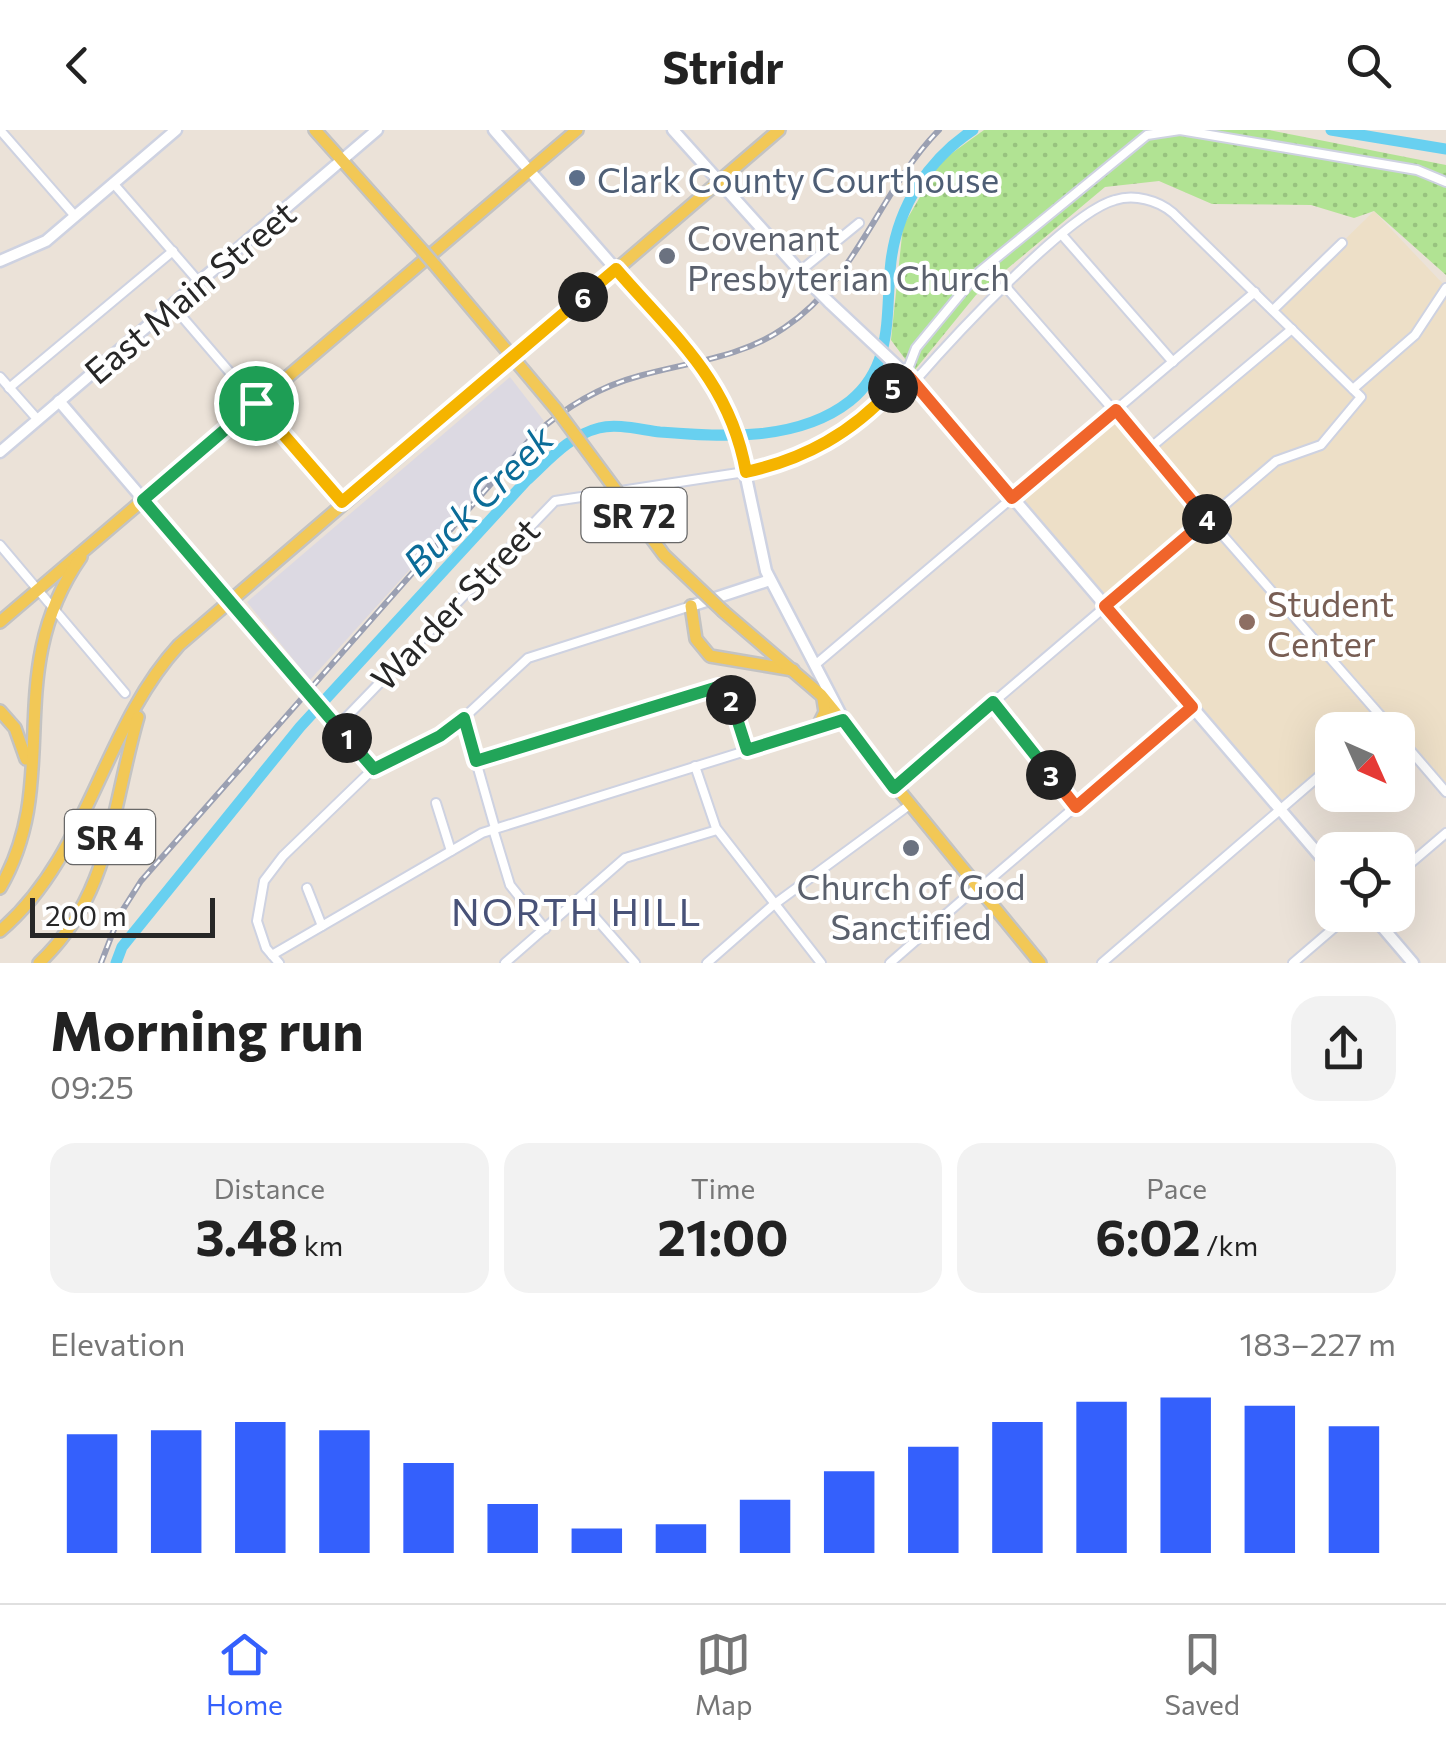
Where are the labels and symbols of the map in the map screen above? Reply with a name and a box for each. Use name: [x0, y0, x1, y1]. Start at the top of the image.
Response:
place label: Clark County Courthouse: [597, 157, 999, 200]
marker: Clark County Courthouse: [566, 167, 588, 189]
street label: East Main Street: [75, 190, 303, 392]
place label: Covenant Presbyterian Church: [687, 215, 1010, 298]
marker: Covenant Presbyterian Church: [656, 245, 678, 267]
pin: 6: [558, 272, 608, 322]
pin: [214, 361, 299, 446]
pin: 5: [868, 363, 918, 413]
water label: Buck Creek: [392, 413, 563, 584]
road number: SR 72: [582, 488, 686, 542]
pin: 4: [1182, 494, 1232, 544]
street label: Warder Street: [361, 508, 547, 698]
place label: Student Center: [1267, 581, 1394, 664]
marker: Student Center: [1236, 611, 1258, 633]
pin: 2: [706, 675, 756, 725]
north arrow: [1315, 712, 1415, 812]
pin: 1: [322, 713, 372, 763]
pin: 3: [1026, 750, 1076, 800]
road number: SR 4: [65, 810, 155, 864]
marker: Church of God Sanctified: [900, 837, 922, 859]
place label: Church of God Sanctified: [797, 864, 1026, 947]
district label: NORTH HILL: [451, 887, 703, 934]
scale bar: [30, 893, 215, 938]

